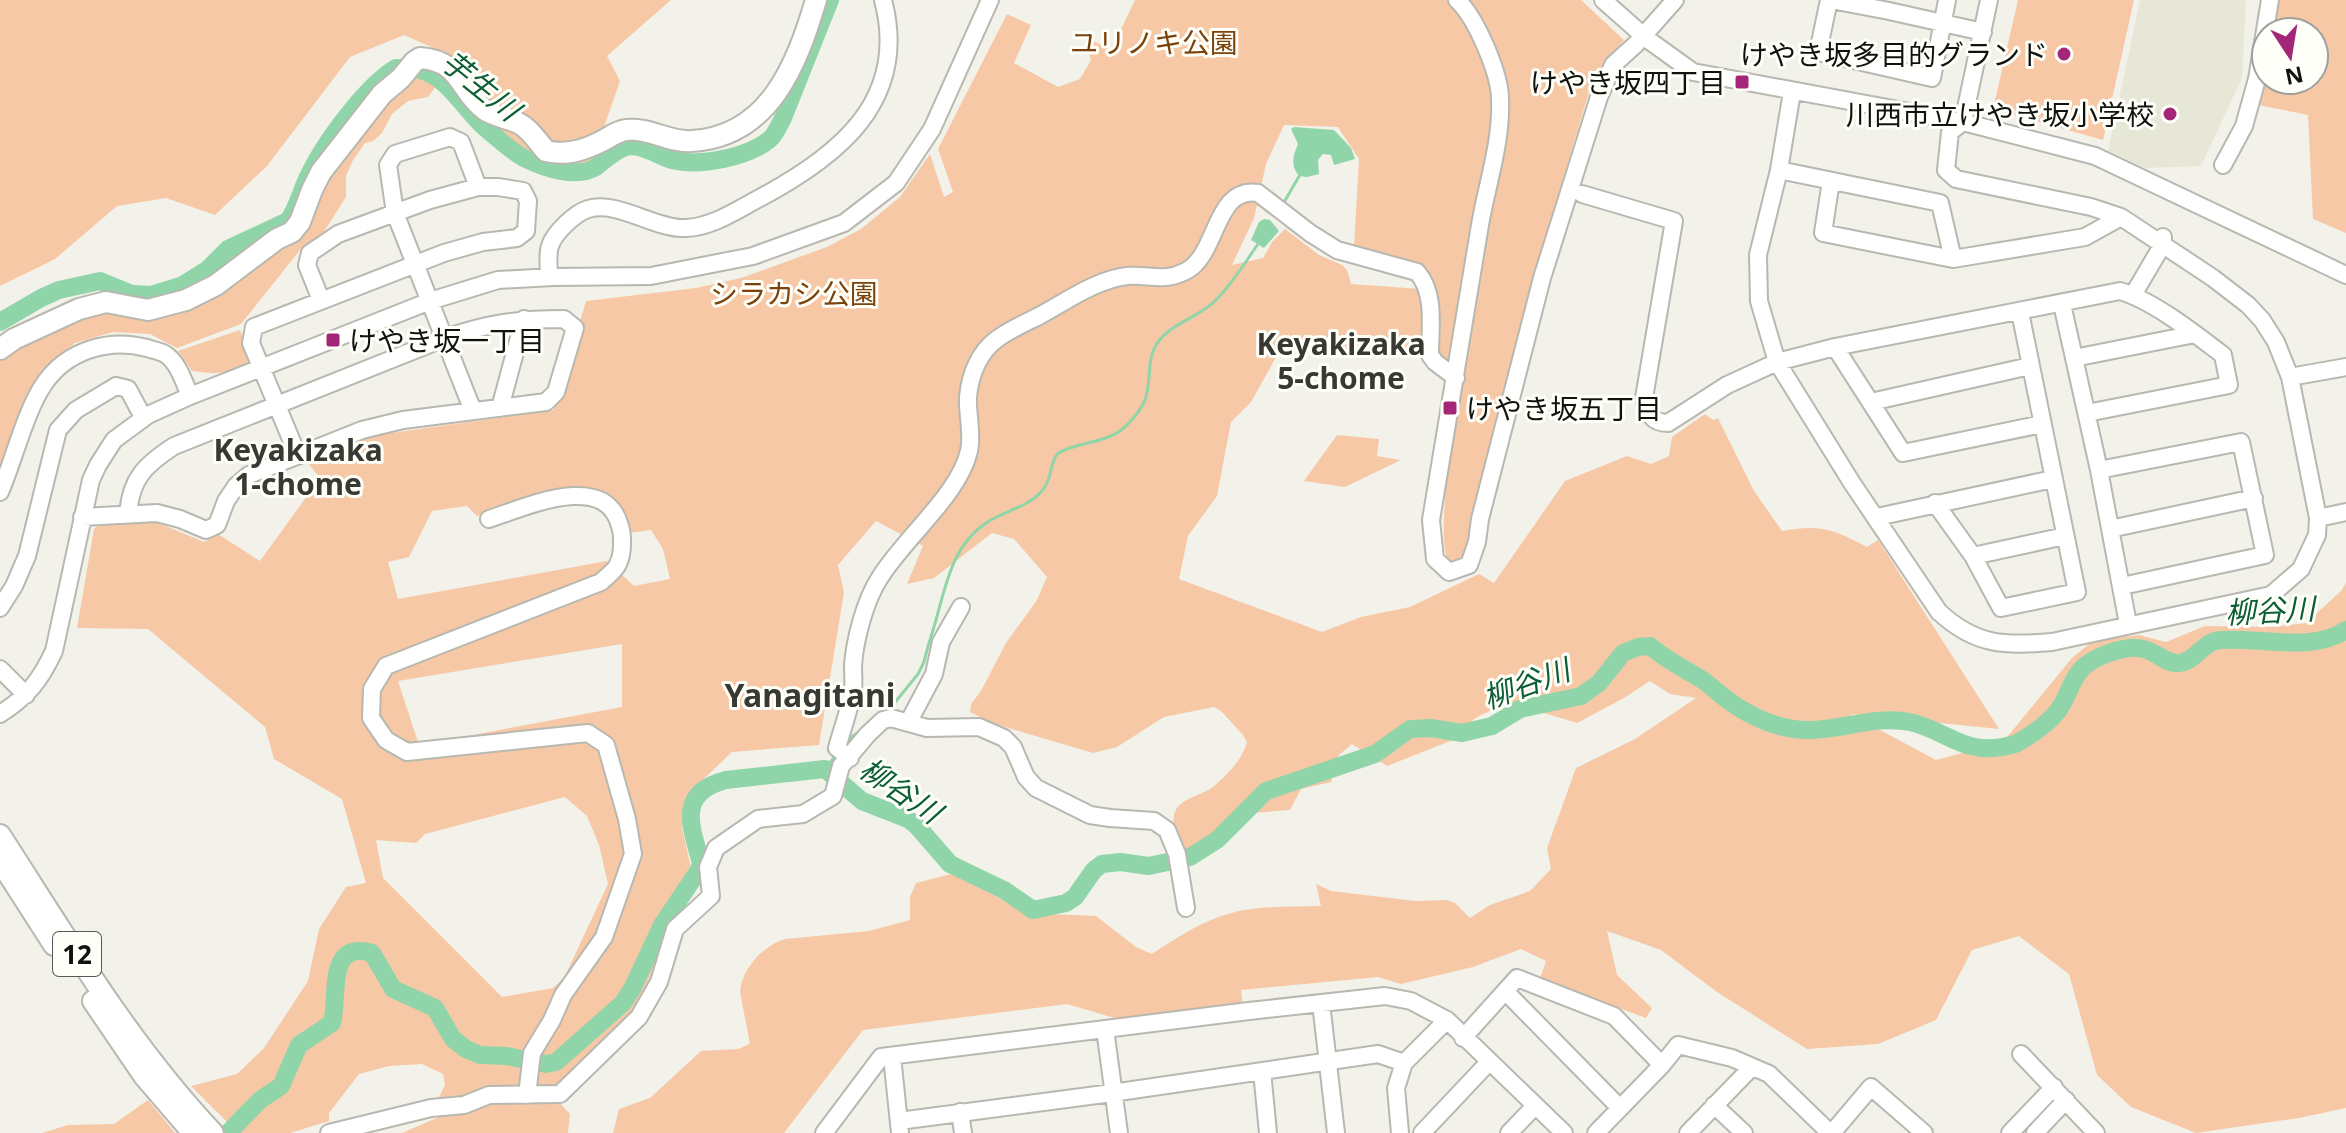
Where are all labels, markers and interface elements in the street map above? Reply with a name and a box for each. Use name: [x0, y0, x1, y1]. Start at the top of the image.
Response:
north arrow: [2250, 16, 2330, 96]
park label: ユリノキ公園: [1070, 23, 1238, 61]
place label: けやき坂多目的グランド: [1740, 35, 2048, 73]
water label: 芋生川: [433, 41, 531, 131]
marker: けやき坂多目的グランド: [2055, 45, 2073, 63]
text: N: [2282, 60, 2306, 93]
place label: けやき坂四丁目: [1530, 63, 1726, 101]
marker: けやき坂四丁目: [1733, 73, 1751, 91]
place label: 川西市立けやき坂小学校: [1846, 95, 2154, 133]
marker: 川西市立けやき坂小学校: [2161, 105, 2179, 123]
park label: シラカシ公園: [710, 274, 878, 312]
place label: けやき坂一丁目: [349, 321, 545, 359]
district label: Keyakizaka 5-chome: [1256, 323, 1426, 398]
marker: けやき坂一丁目: [324, 331, 342, 349]
place label: けやき坂五丁目: [1466, 389, 1662, 427]
marker: けやき坂五丁目: [1441, 399, 1459, 417]
district label: Keyakizaka 1-chome: [213, 429, 383, 504]
water label: 柳谷川: [2224, 587, 2319, 633]
water label: 柳谷川: [1477, 647, 1578, 718]
district label: Yanagitani: [725, 673, 895, 716]
water label: 柳谷川: [852, 748, 952, 834]
road number: 12: [53, 932, 101, 976]

